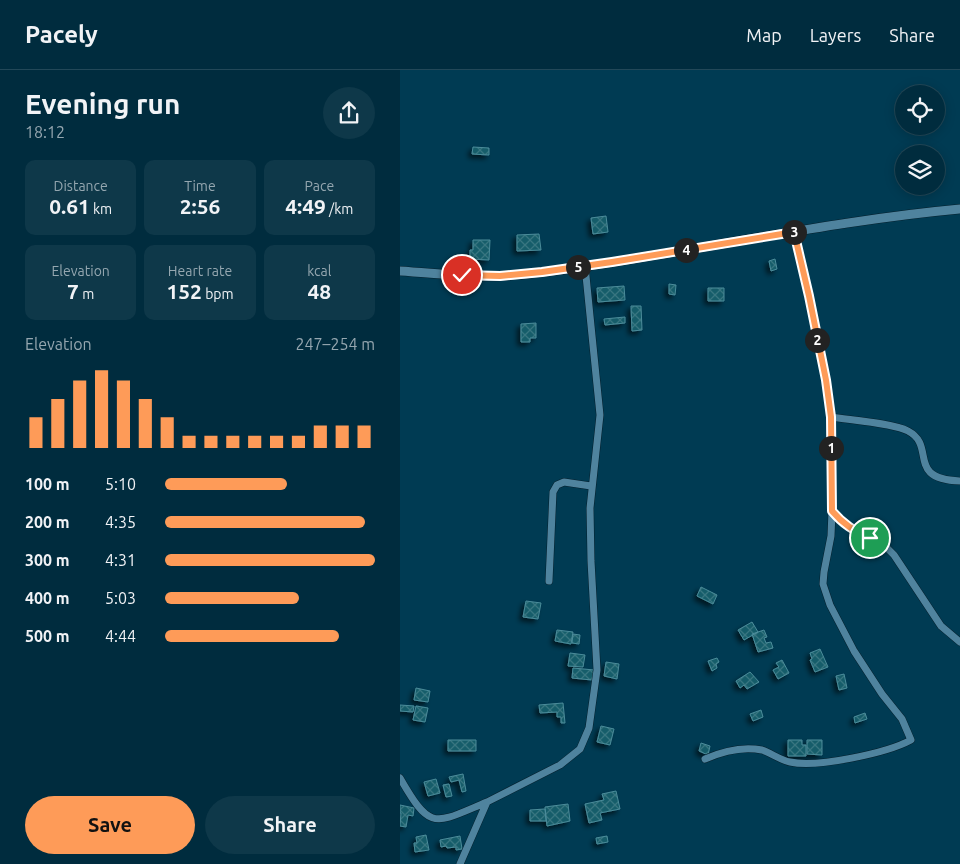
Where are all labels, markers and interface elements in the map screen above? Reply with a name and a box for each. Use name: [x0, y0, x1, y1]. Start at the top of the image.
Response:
text: Pacely: [25, 21, 98, 48]
text: Map: [746, 25, 782, 45]
text: Layers: [810, 25, 861, 45]
text: Share: [889, 25, 935, 45]
map controls: [895, 85, 945, 195]
button: locate: [895, 85, 945, 135]
button: share: [323, 87, 375, 139]
text: Evening run: [25, 88, 180, 119]
text: 18:12: [25, 123, 65, 141]
button: layers: [895, 145, 945, 195]
text: Distance: [54, 178, 108, 194]
text: Time: [184, 178, 216, 194]
text: Pace: [305, 178, 334, 194]
text: 0.61: [49, 194, 90, 218]
text: 2:56: [180, 194, 220, 218]
text: 4:49: [285, 194, 326, 218]
text: km: [90, 201, 112, 217]
text: /km: [326, 201, 353, 217]
pin: 3: [782, 220, 806, 244]
text: 3: [791, 224, 798, 240]
pin: 4: [674, 238, 698, 262]
text: 4: [683, 242, 690, 258]
pin: [441, 254, 483, 296]
pin: 5: [566, 254, 590, 280]
text: 5: [575, 259, 582, 275]
icon: check: [448, 261, 476, 289]
text: Elevation: [51, 263, 110, 279]
text: Heart rate: [168, 263, 232, 279]
text: kcal: [307, 263, 331, 279]
text: 7: [67, 279, 79, 303]
text: 152: [166, 279, 202, 303]
text: 48: [307, 279, 331, 303]
text: m: [79, 286, 94, 302]
text: bpm: [202, 286, 234, 302]
pin: 2: [804, 328, 830, 352]
text: 2: [814, 332, 821, 348]
text: Elevation: [25, 335, 92, 353]
text: 247–254 m: [295, 335, 375, 353]
pin: 1: [818, 436, 844, 460]
text: 1: [828, 440, 835, 456]
text: 100 m: [25, 475, 70, 493]
text: 5:10: [105, 475, 136, 493]
text: 200 m: [25, 513, 70, 531]
text: 4:35: [105, 513, 136, 531]
pin: [849, 517, 891, 559]
icon: arrive: [856, 524, 884, 552]
text: 300 m: [25, 551, 70, 569]
text: 4:31: [105, 551, 136, 569]
text: 400 m: [25, 589, 70, 607]
text: 5:03: [105, 589, 136, 607]
text: 500 m: [25, 627, 70, 645]
text: 4:44: [105, 627, 136, 645]
button: Save: [25, 796, 195, 854]
button: Share: [205, 796, 375, 854]

